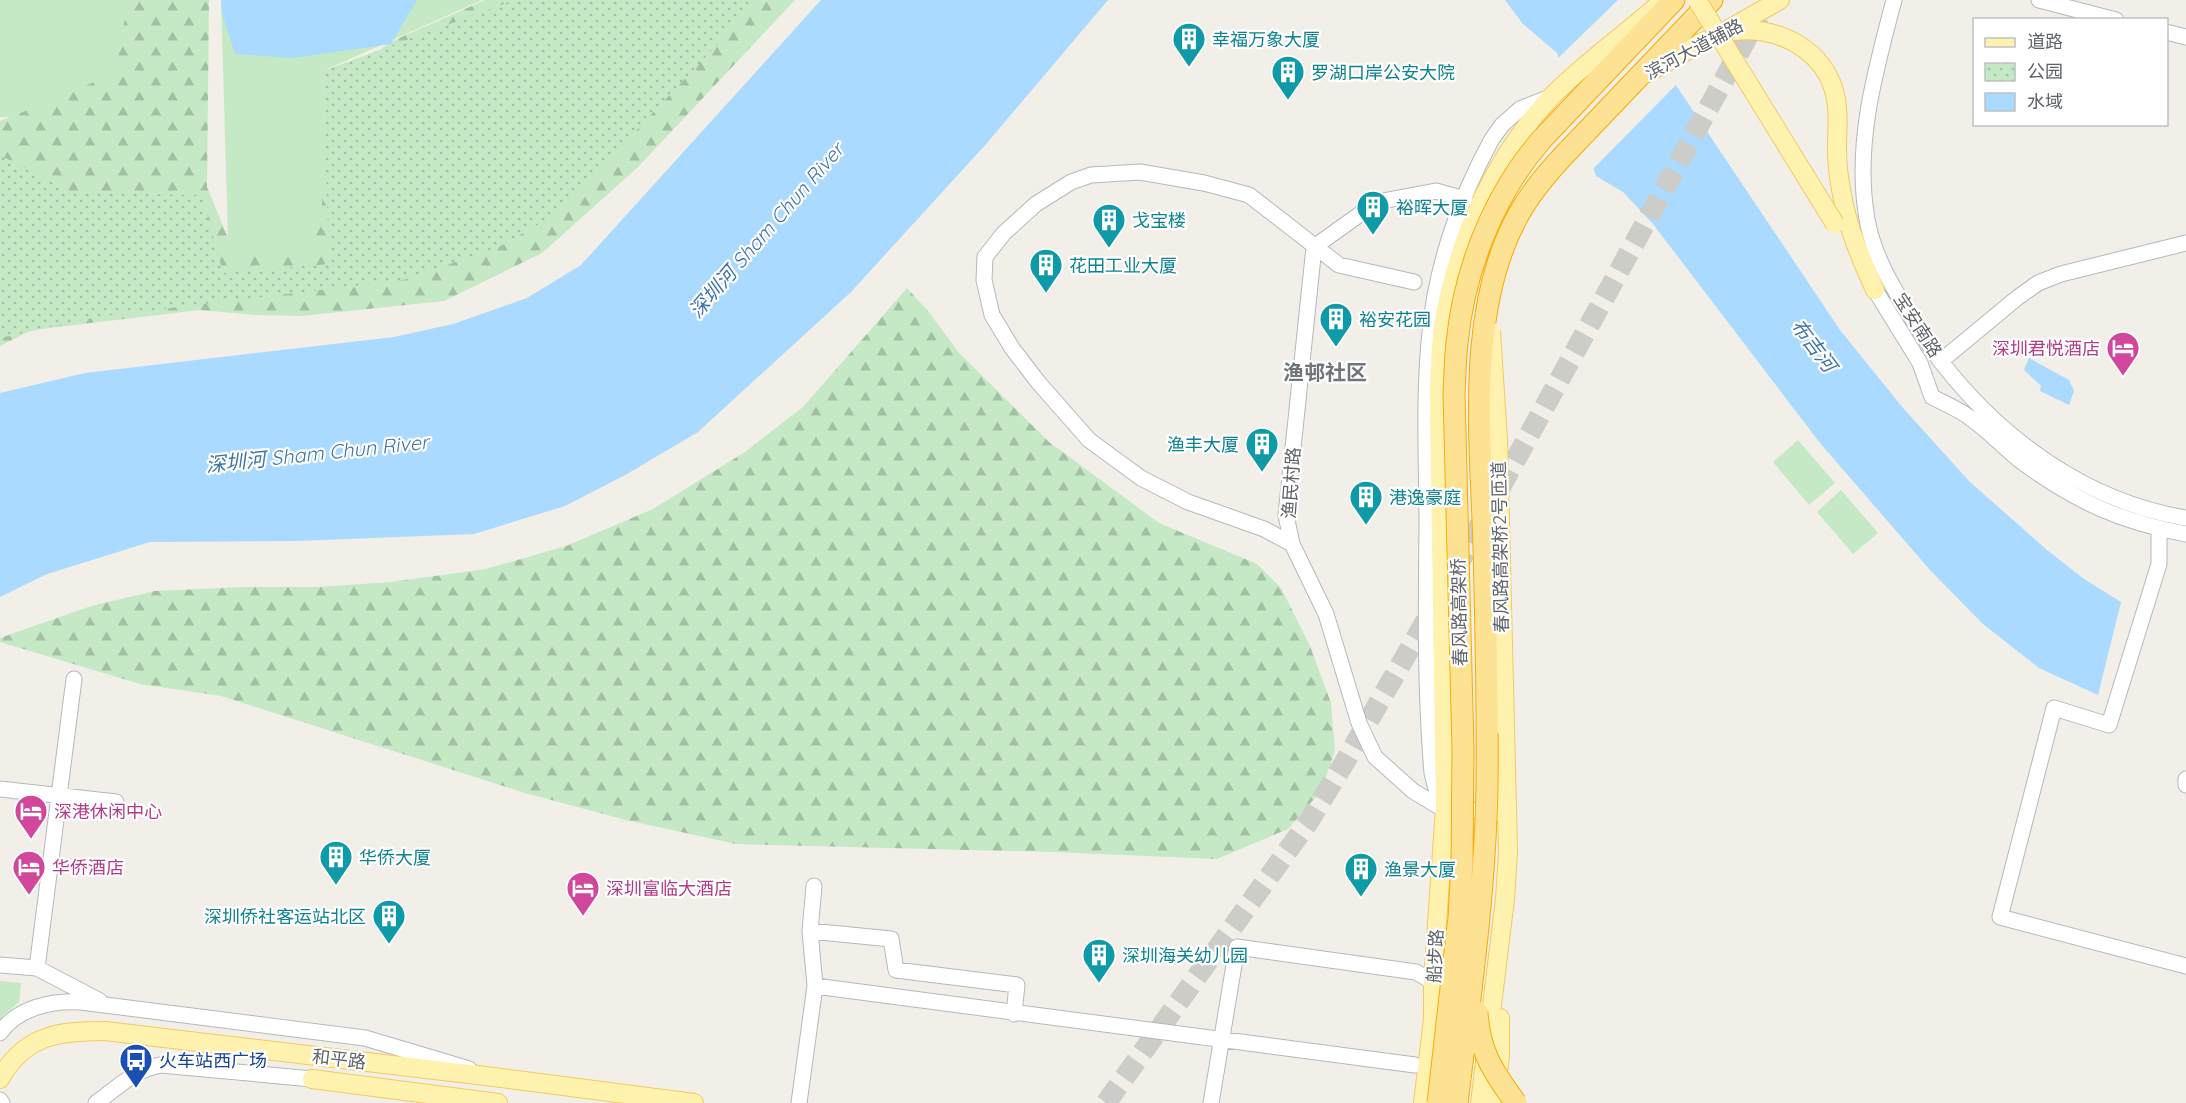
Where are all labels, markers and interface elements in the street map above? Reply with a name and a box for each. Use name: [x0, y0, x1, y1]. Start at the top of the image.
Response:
street label: 滨河大道辅路: [1641, 13, 1747, 85]
legend: [1973, 18, 2168, 126]
building icon: 幸福万象大厦: [1171, 21, 1207, 68]
place label: 幸福万象大厦: [1212, 28, 1320, 51]
text: 道路: [2027, 30, 2063, 53]
building icon: 罗湖口岸公安大院: [1270, 54, 1306, 101]
text: 公园: [2027, 60, 2063, 83]
place label: 罗湖口岸公安大院: [1311, 61, 1455, 84]
text: 水域: [2027, 90, 2063, 113]
water label: 深圳河 Sham Chun River: [683, 136, 850, 323]
building icon: 裕晖大厦: [1355, 189, 1391, 236]
place label: 裕晖大厦: [1396, 196, 1468, 219]
building icon: 戈宝楼: [1091, 202, 1127, 249]
place label: 戈宝楼: [1132, 209, 1186, 232]
building icon: 花田工业大厦: [1028, 247, 1064, 294]
place label: 花田工业大厦: [1069, 254, 1177, 277]
street label: 宝安南路: [1889, 289, 1947, 361]
building icon: 裕安花园: [1318, 301, 1354, 348]
place label: 裕安花园: [1359, 308, 1431, 331]
water label: 布吉河: [1786, 314, 1844, 380]
hotel icon: 深圳君悦酒店: [2105, 330, 2141, 377]
place label: 深圳君悦酒店: [1992, 337, 2100, 360]
district label: 渔邨社区: [1283, 359, 1367, 385]
building icon: 渔丰大厦: [1244, 426, 1280, 473]
water label: 深圳河 Sham Chun River: [204, 429, 432, 477]
place label: 渔丰大厦: [1167, 433, 1239, 456]
street label: 渔民村路: [1277, 446, 1305, 520]
street label: 春风路高架桥2号匝道: [1487, 461, 1513, 633]
building icon: 港逸豪庭: [1348, 479, 1384, 526]
place label: 港逸豪庭: [1389, 486, 1461, 509]
street label: 春风路高架桥: [1447, 558, 1471, 666]
hotel icon: 深港休闲中心: [13, 793, 49, 840]
place label: 深港休闲中心: [54, 800, 162, 823]
building icon: 华侨大厦: [318, 839, 354, 886]
place label: 华侨大厦: [359, 846, 431, 869]
hotel icon: 华侨酒店: [11, 849, 47, 896]
building icon: 渔景大厦: [1343, 851, 1379, 898]
place label: 华侨酒店: [52, 856, 124, 879]
place label: 渔景大厦: [1384, 858, 1456, 881]
hotel icon: 深圳富临大酒店: [565, 870, 601, 917]
place label: 深圳富临大酒店: [606, 877, 732, 900]
building icon: 深圳侨社客运站北区: [371, 898, 407, 945]
place label: 深圳侨社客运站北区: [204, 905, 366, 928]
street label: 船步路: [1422, 928, 1448, 984]
building icon: 深圳海关幼儿园: [1081, 937, 1117, 984]
place label: 深圳海关幼儿园: [1122, 944, 1248, 967]
bus stop icon: 火车站西广场: [118, 1042, 154, 1089]
street label: 和平路: [311, 1044, 367, 1074]
place label: 火车站西广场: [159, 1049, 267, 1072]

